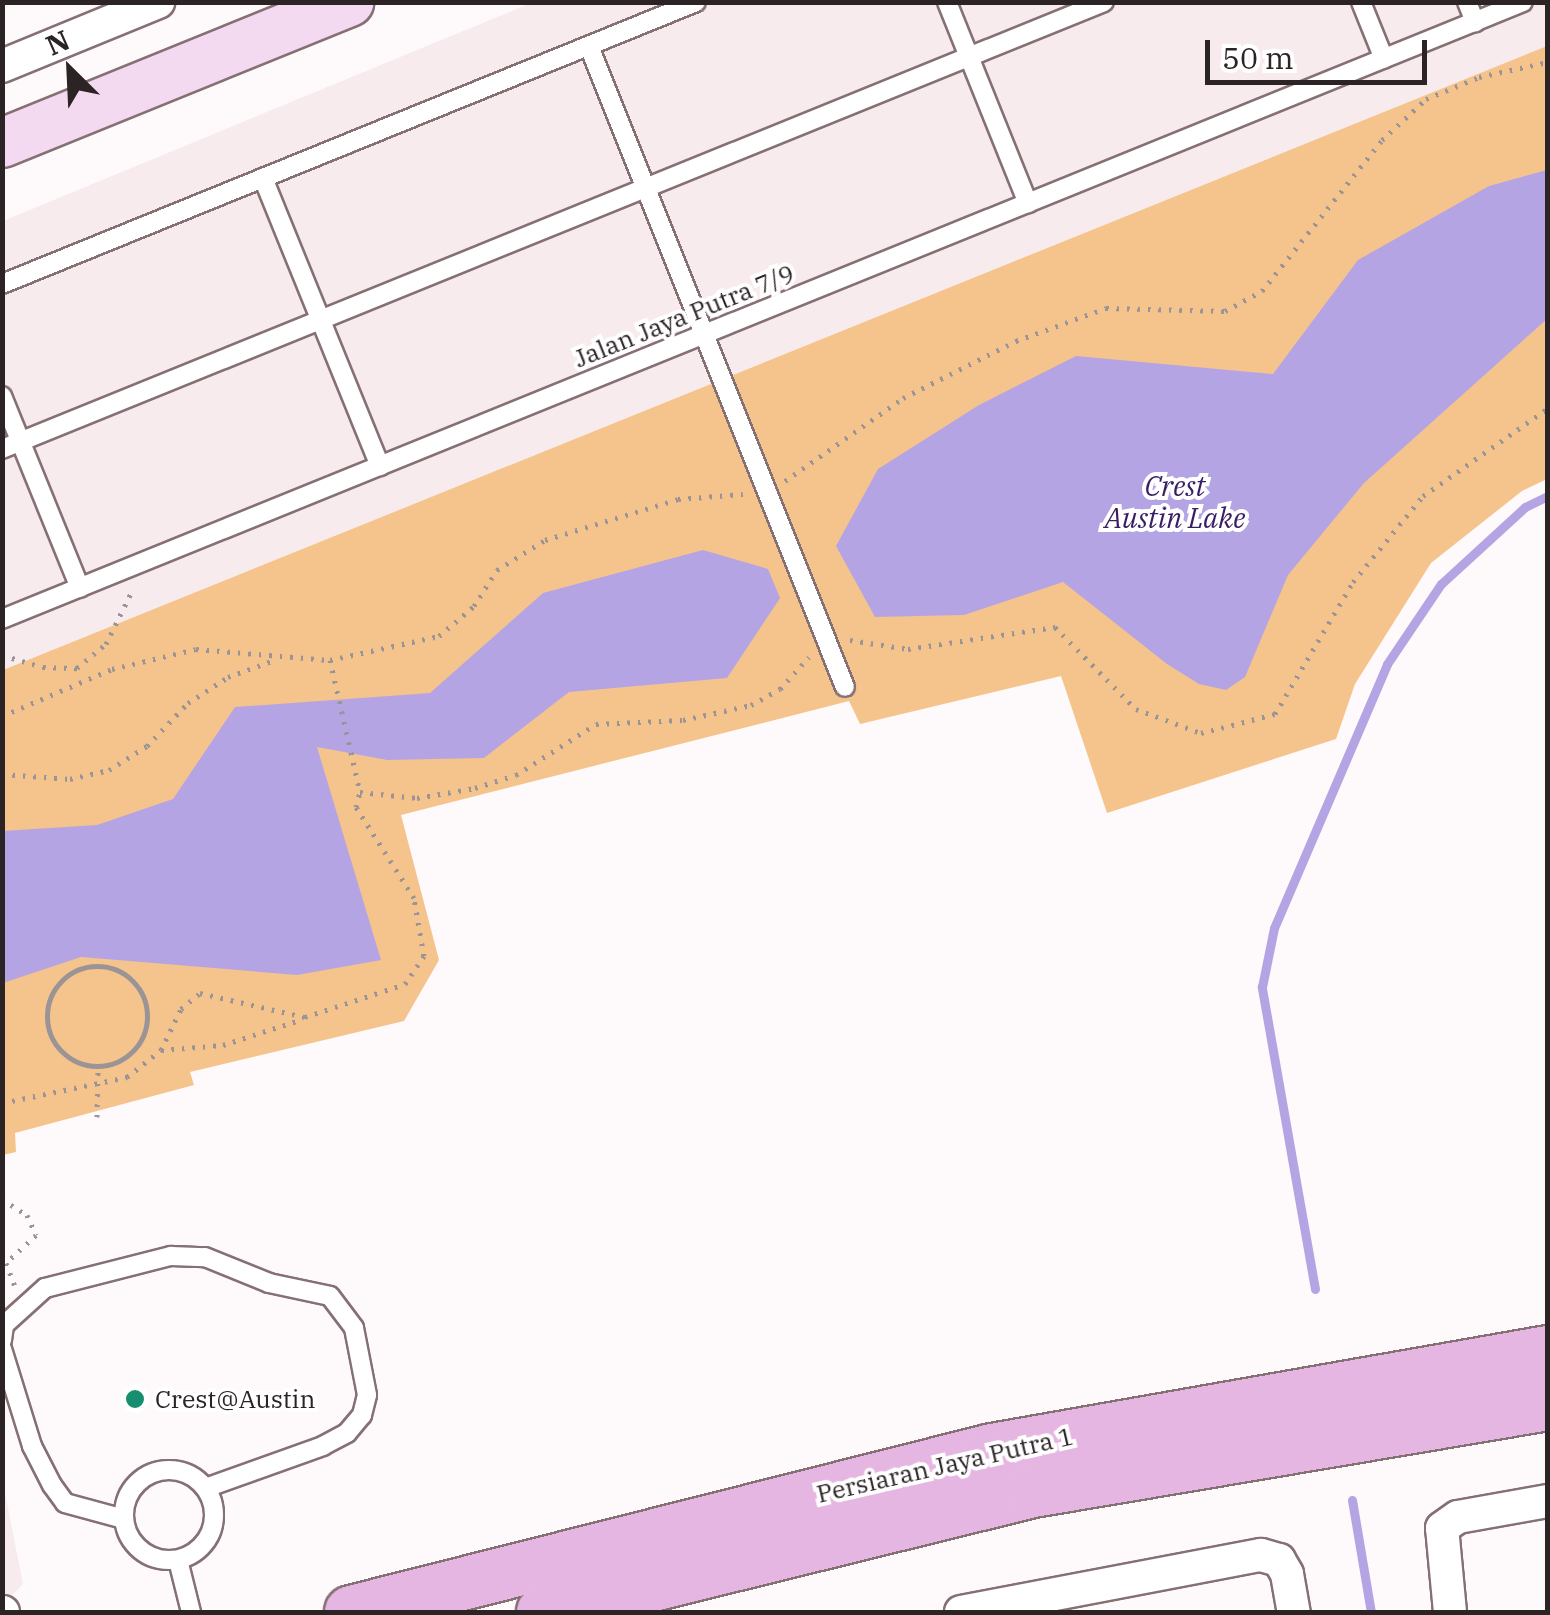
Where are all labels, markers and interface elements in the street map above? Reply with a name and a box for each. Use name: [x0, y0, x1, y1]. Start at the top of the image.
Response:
north arrow: [20, 20, 120, 120]
scale bar: [1210, 20, 1432, 82]
text: N: [40, 21, 75, 64]
text: 50 m: [1222, 38, 1294, 77]
street label: Jalan Jaya Putra 7/9: [570, 258, 798, 374]
water label: Crest Austin Lake: [1104, 469, 1246, 535]
place label: Crest@Austin: [155, 1384, 315, 1414]
marker: Crest@Austin: [124, 1388, 146, 1410]
street label: Persiaran Jaya Putra 1: [814, 1421, 1076, 1509]

